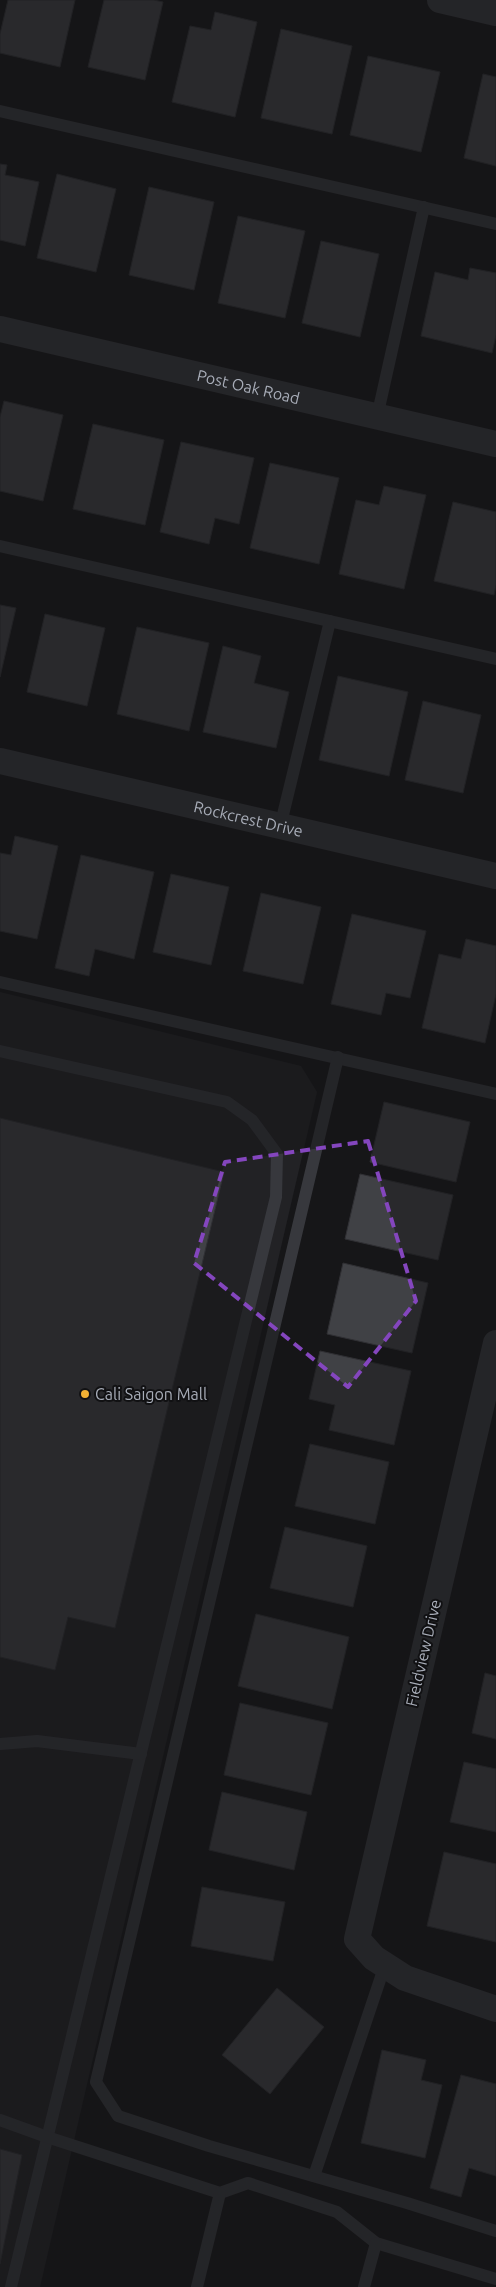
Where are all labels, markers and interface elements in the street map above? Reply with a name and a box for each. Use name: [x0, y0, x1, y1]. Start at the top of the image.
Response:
street label: Post Oak Road: [195, 366, 302, 407]
street label: Rockcrest Drive: [192, 797, 305, 840]
place label: Cali Saigon Mall: [95, 1385, 207, 1403]
marker: Cali Saigon Mall: [79, 1388, 91, 1400]
street label: Fieldview Drive: [402, 1598, 444, 1708]

